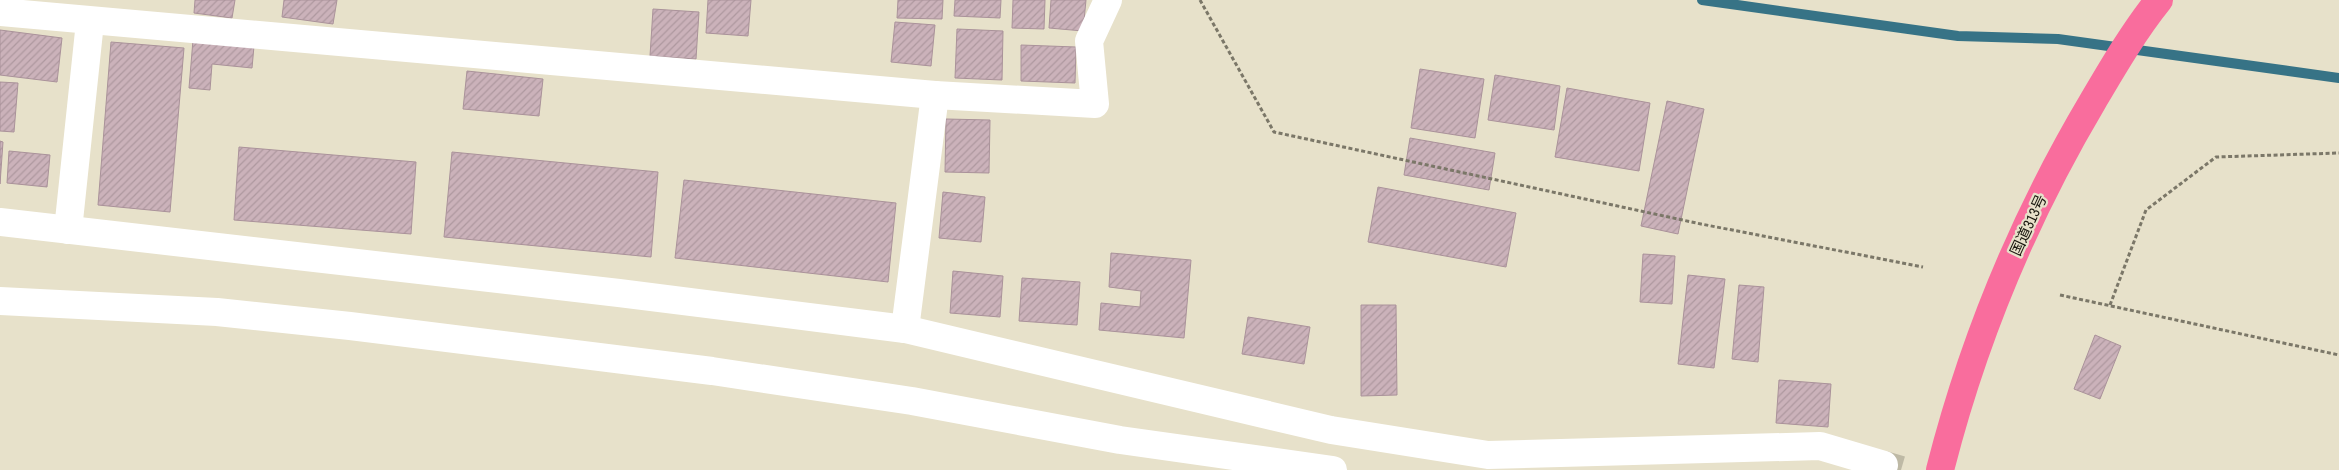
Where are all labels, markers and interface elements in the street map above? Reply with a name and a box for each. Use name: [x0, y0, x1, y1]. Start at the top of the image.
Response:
street label: 国道313号: [2005, 191, 2051, 259]

